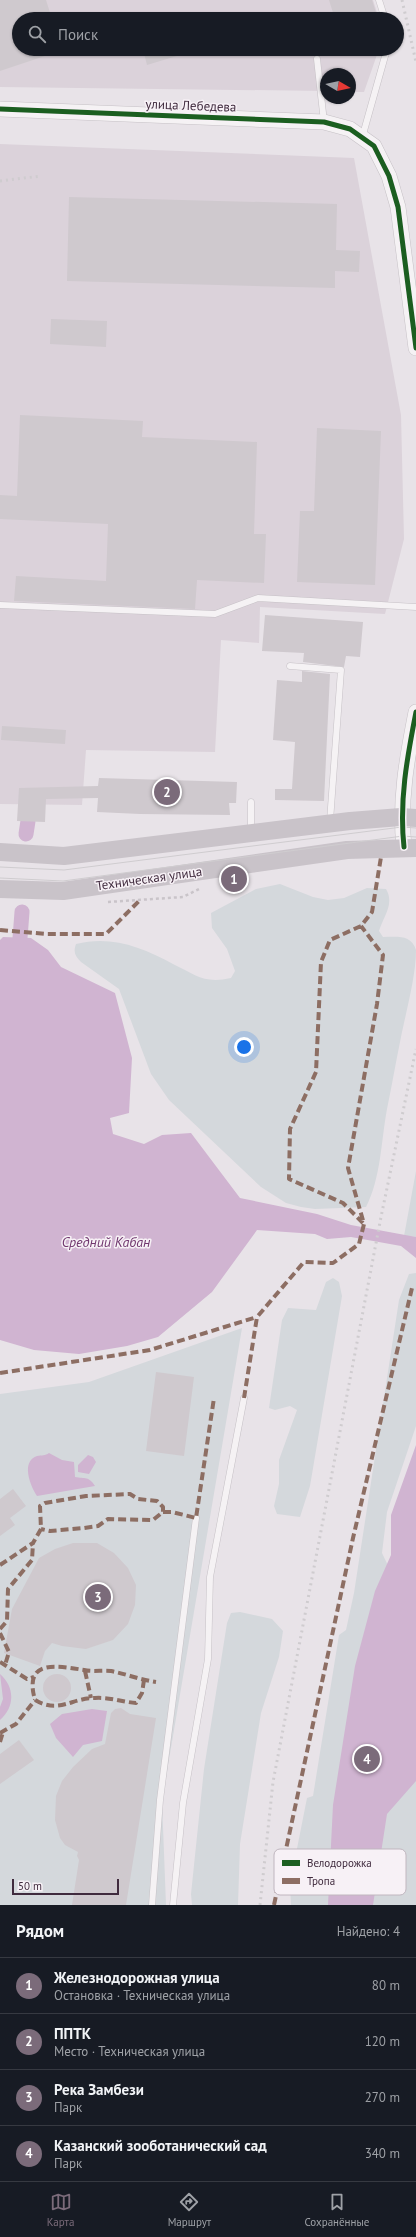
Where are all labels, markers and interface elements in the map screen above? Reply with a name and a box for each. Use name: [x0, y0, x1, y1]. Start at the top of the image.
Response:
search box: [12, 12, 404, 56]
icon: search: [26, 23, 48, 45]
text: Поиск: [58, 25, 98, 44]
north arrow: [320, 68, 356, 104]
street label: улица Лебедева: [145, 95, 237, 116]
pin: 2: [154, 777, 180, 807]
street label: Техническая улица: [95, 863, 203, 894]
pin: 1: [221, 864, 247, 894]
your location: [234, 1037, 254, 1057]
water label: Средний Кабан: [62, 1233, 151, 1251]
pin: 3: [85, 1582, 111, 1612]
pin: 4: [354, 1744, 380, 1774]
legend: [274, 1849, 406, 1895]
text: Велодорожка: [307, 1856, 372, 1870]
text: Тропа: [307, 1874, 335, 1888]
scale bar: [12, 1877, 119, 1896]
text: 50 m: [18, 1879, 42, 1893]
text: Рядом: [16, 1920, 64, 1942]
text: Найдено: 4: [337, 1923, 400, 1940]
text: Железнодорожная улица: [54, 1968, 220, 1987]
text: 1: [25, 1977, 33, 1994]
text: 80 m: [372, 1977, 400, 1994]
text: Остановка · Техническая улица: [54, 1987, 230, 2004]
text: ППТК: [54, 2024, 91, 2043]
text: 2: [25, 2033, 33, 2050]
text: 120 m: [365, 2033, 400, 2050]
text: Место · Техническая улица: [54, 2043, 205, 2060]
text: Река Замбези: [54, 2080, 144, 2099]
text: 3: [25, 2089, 33, 2106]
text: 270 m: [365, 2089, 400, 2106]
text: Парк: [54, 2099, 82, 2116]
text: Казанский зооботанический сад: [54, 2136, 267, 2155]
text: 4: [25, 2145, 33, 2162]
text: 340 m: [365, 2145, 400, 2162]
text: Парк: [54, 2155, 82, 2172]
tab: Карта: [47, 2191, 74, 2229]
tab: Маршрут: [168, 2191, 211, 2229]
tab: Сохранённые: [304, 2191, 369, 2229]

